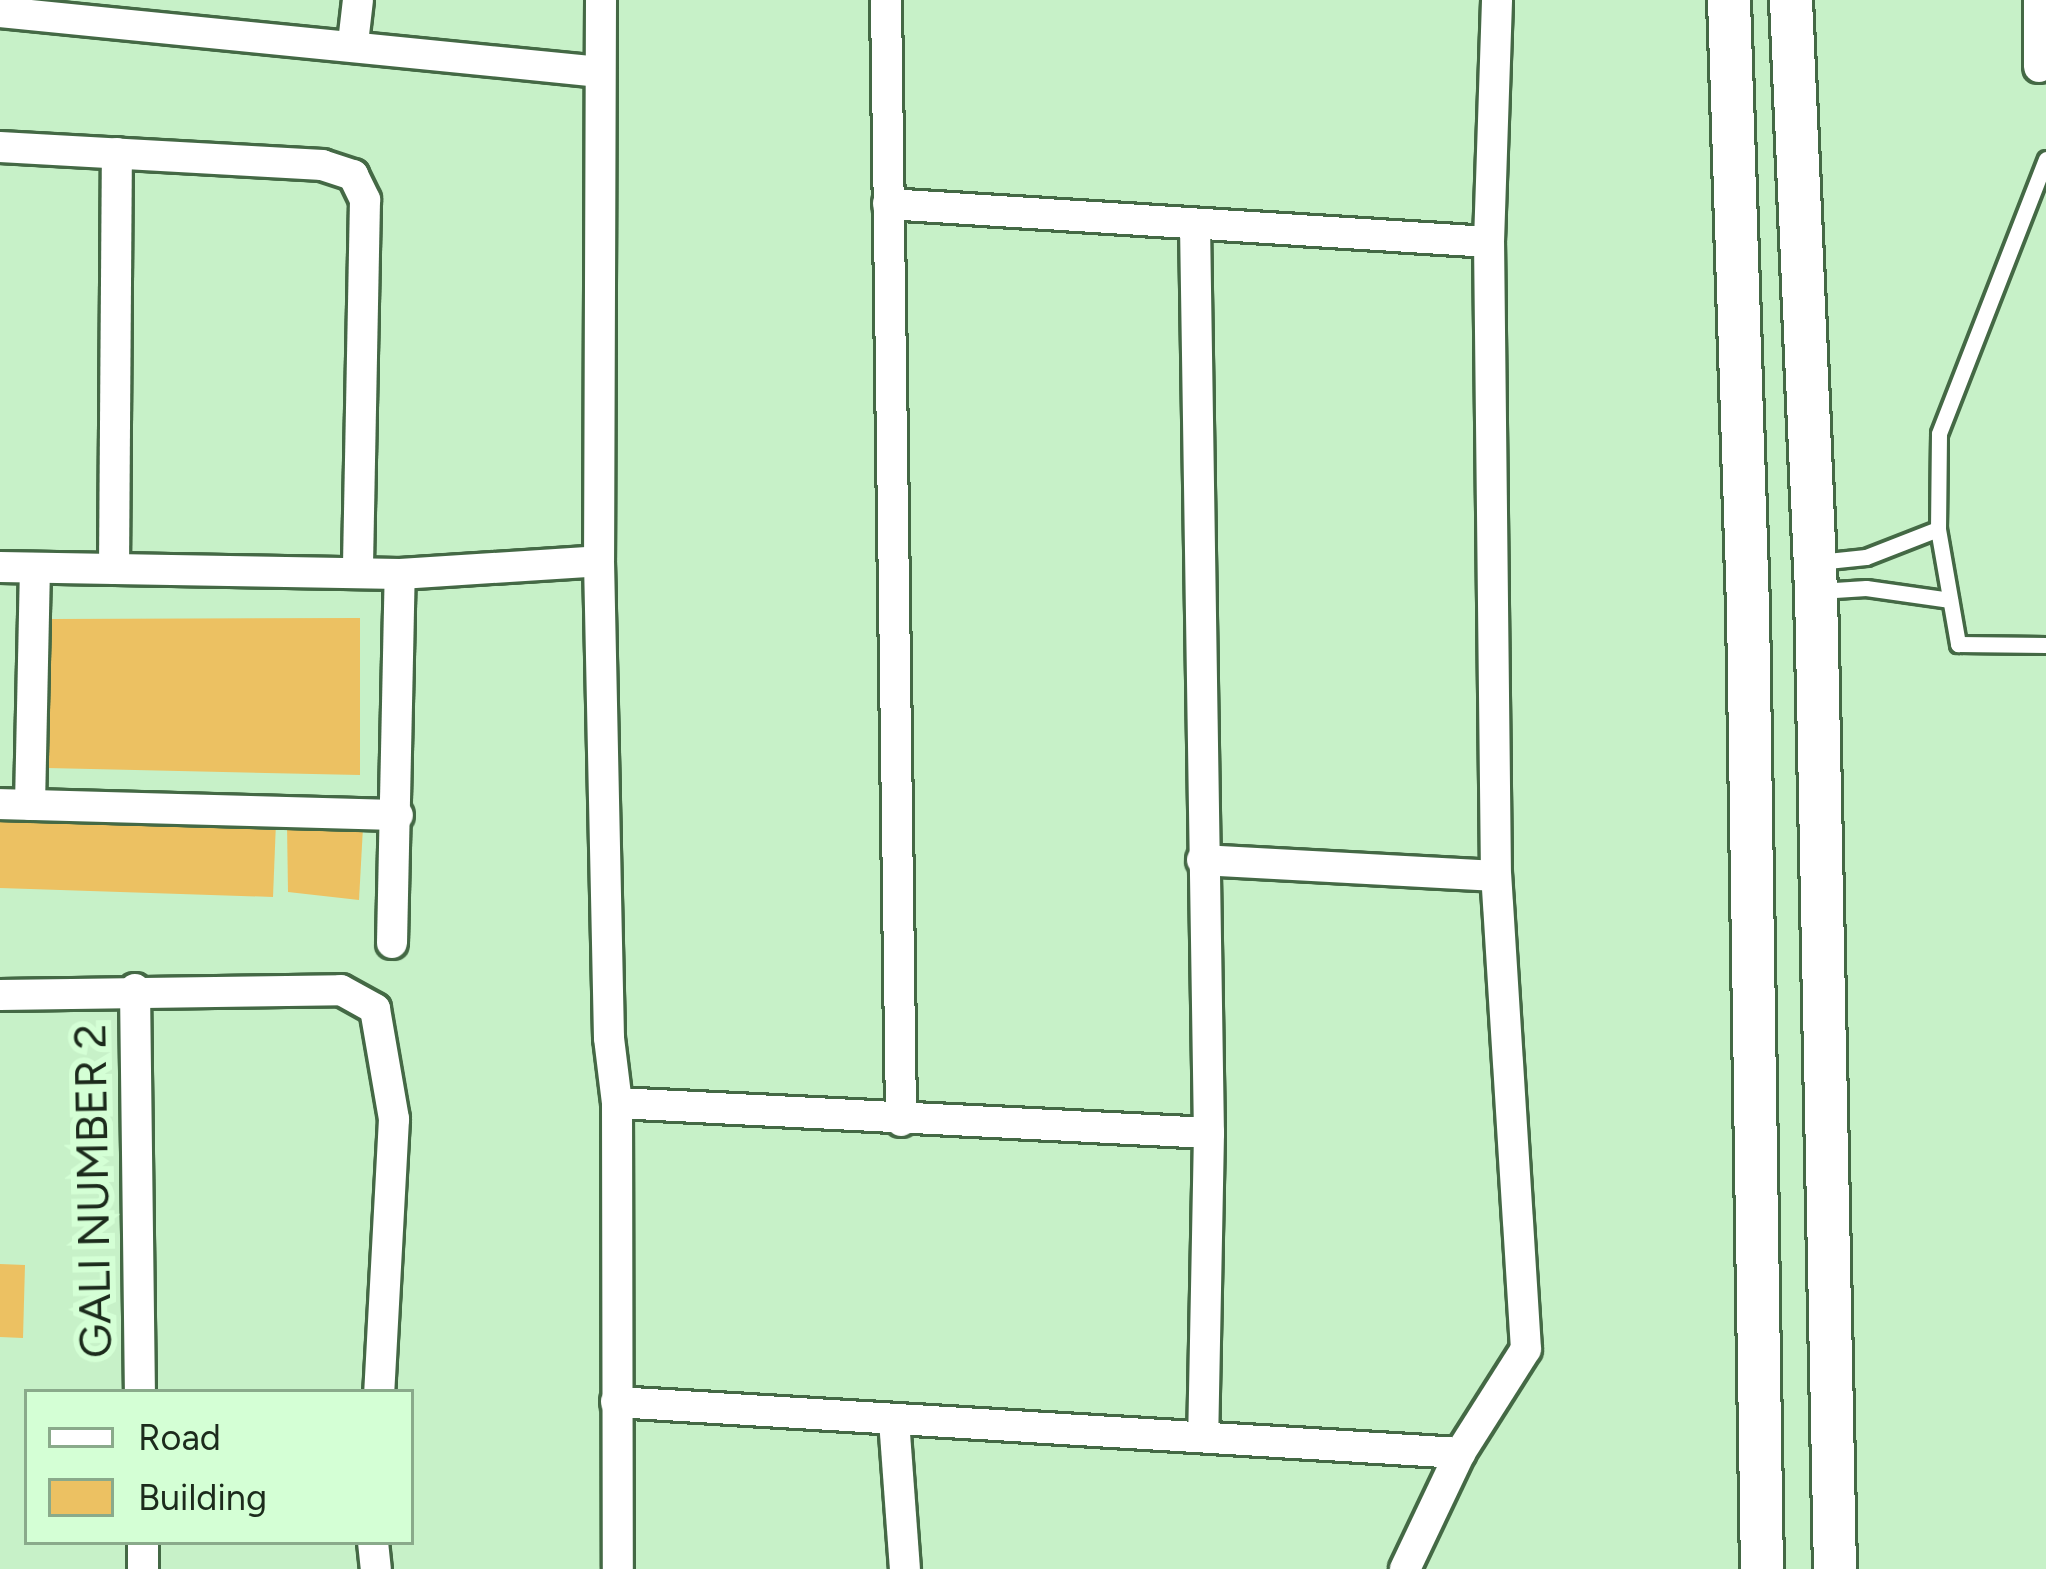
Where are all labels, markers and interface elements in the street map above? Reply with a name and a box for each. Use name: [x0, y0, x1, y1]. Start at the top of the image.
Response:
street label: GALI NUMBER 2: [63, 1023, 123, 1359]
legend: [24, 1389, 414, 1545]
text: Road: [138, 1416, 221, 1459]
text: Building: [138, 1476, 267, 1519]

